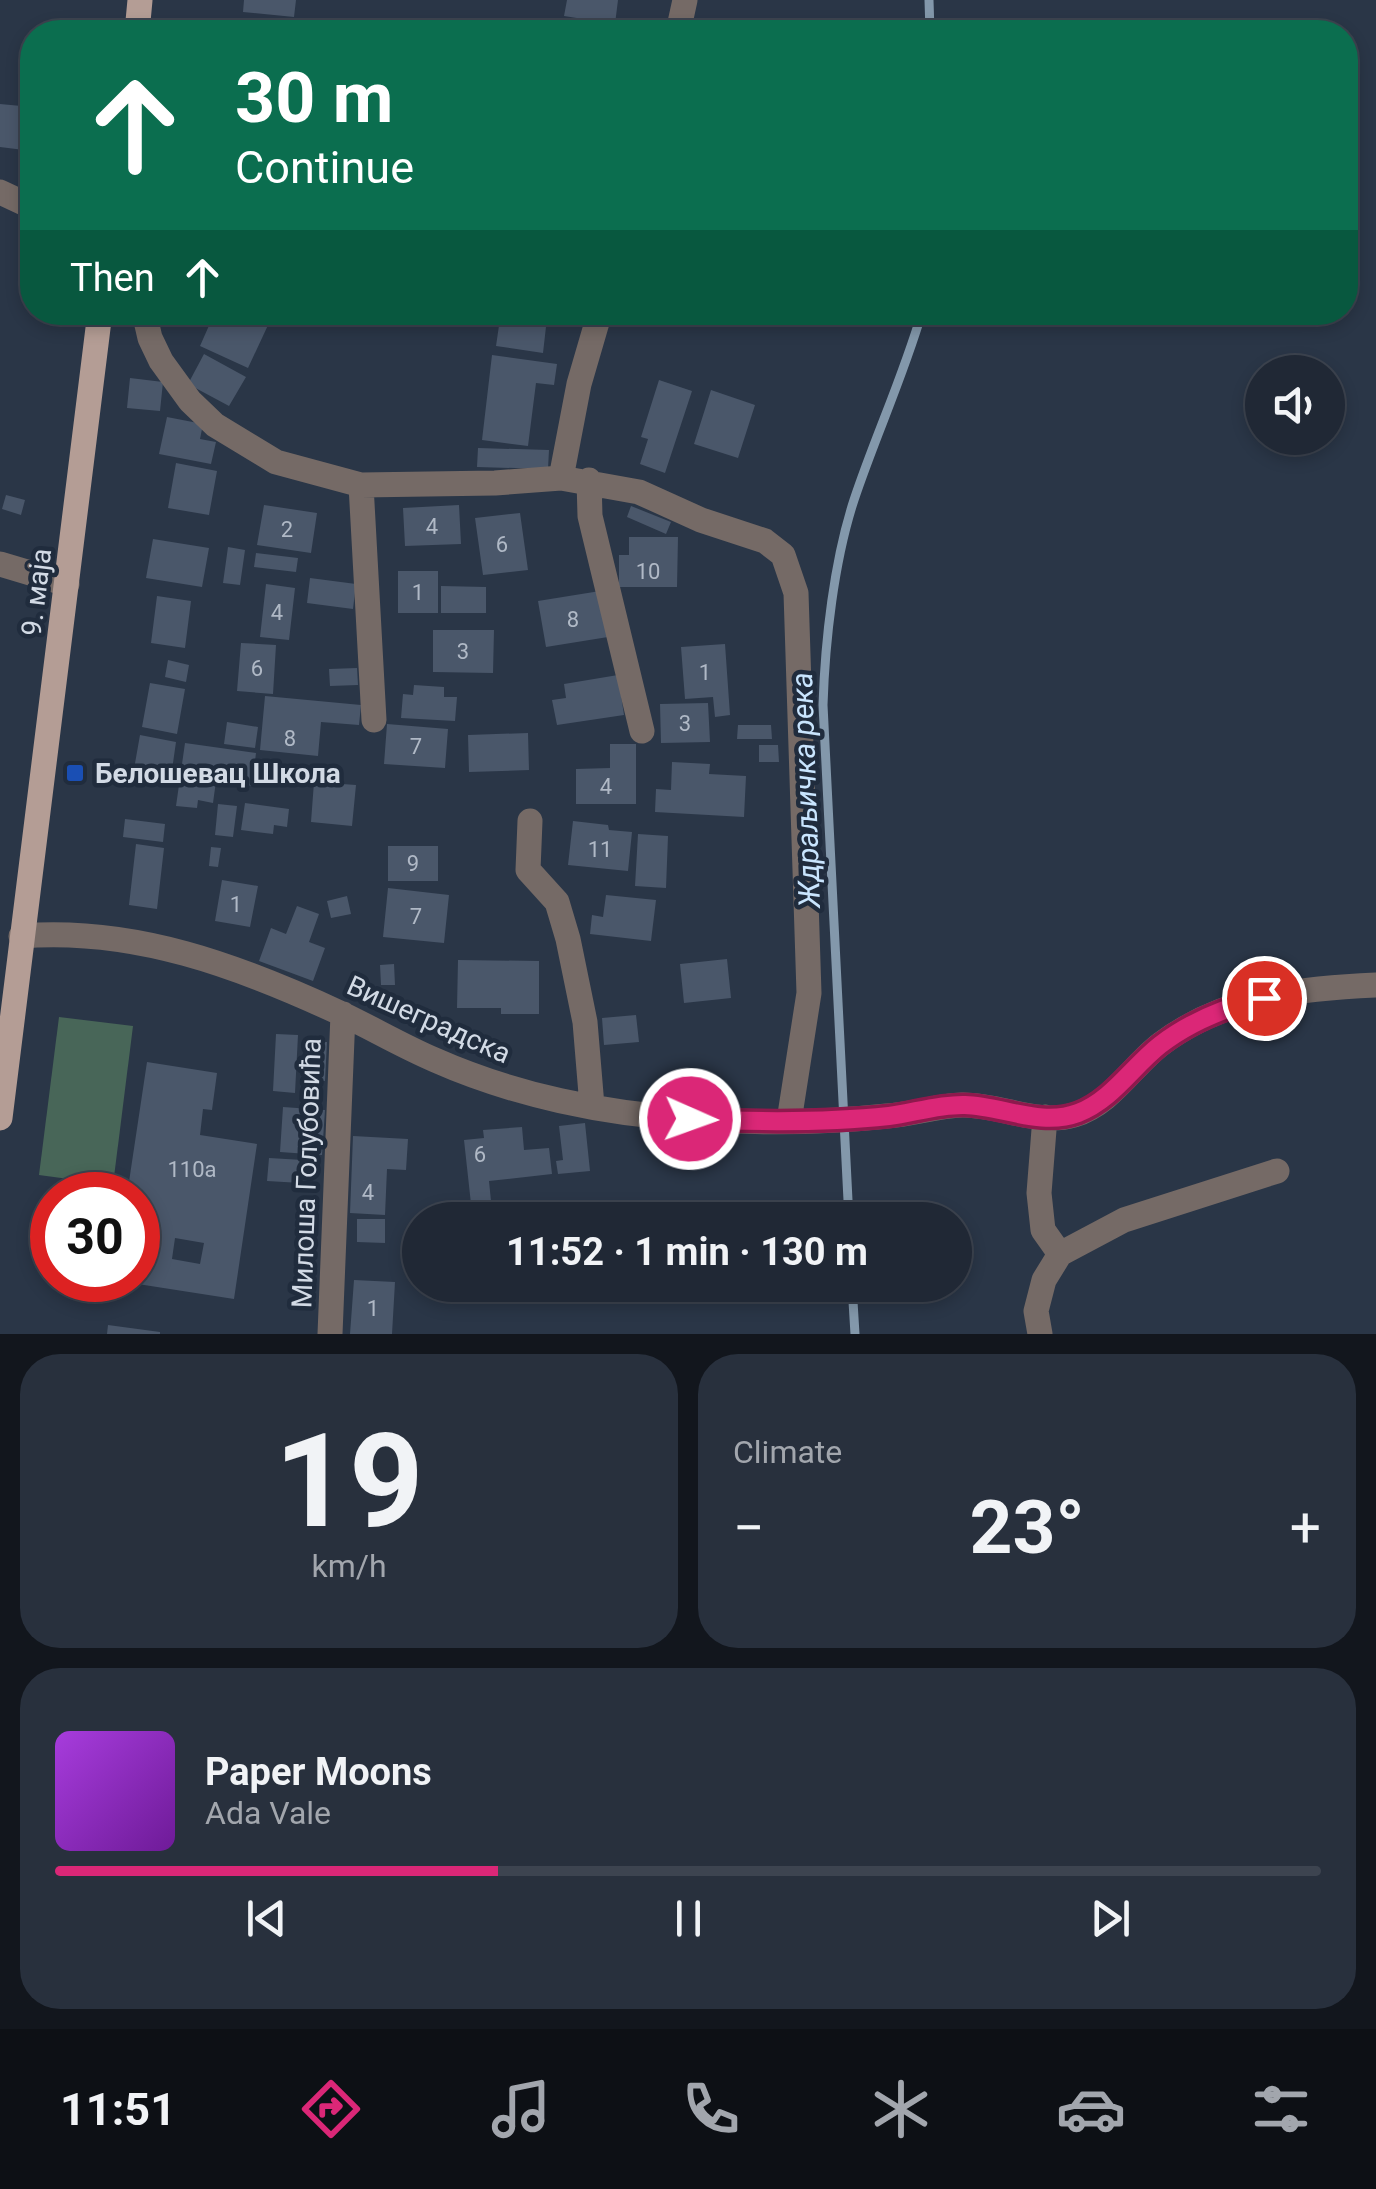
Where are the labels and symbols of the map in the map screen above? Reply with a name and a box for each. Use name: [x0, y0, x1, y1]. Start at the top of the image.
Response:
house number: 4: [426, 514, 438, 539]
house number: 2: [281, 517, 293, 542]
house number: 6: [496, 532, 508, 557]
street label: 9. маја: [15, 546, 58, 638]
house number: 10: [636, 559, 660, 584]
house number: 1: [412, 580, 424, 605]
house number: 4: [271, 600, 283, 625]
house number: 8: [567, 607, 579, 632]
house number: 3: [457, 639, 469, 664]
house number: 6: [251, 656, 263, 681]
house number: 1: [699, 660, 711, 685]
water label: Ждраљичка река: [784, 672, 827, 910]
house number: 3: [679, 711, 691, 736]
house number: 8: [284, 726, 296, 751]
house number: 7: [410, 734, 422, 759]
place label: Белошевац Школа: [95, 757, 341, 790]
marker: Белошевац Школа: [64, 762, 86, 784]
house number: 4: [600, 774, 612, 799]
house number: 11: [588, 837, 612, 862]
house number: 9: [407, 851, 419, 876]
house number: 1: [230, 892, 242, 917]
house number: 7: [410, 904, 422, 929]
pin: [1222, 956, 1307, 1041]
street label: Вишеградска: [342, 969, 516, 1070]
street label: Милоша Голубовића: [285, 1037, 328, 1309]
position arrow: [638, 1067, 742, 1171]
house number: 6: [474, 1142, 486, 1167]
house number: 110a: [167, 1157, 217, 1182]
speed limit sign: 30: [30, 1172, 160, 1302]
house number: 4: [362, 1180, 374, 1205]
house number: 1: [367, 1296, 379, 1321]

